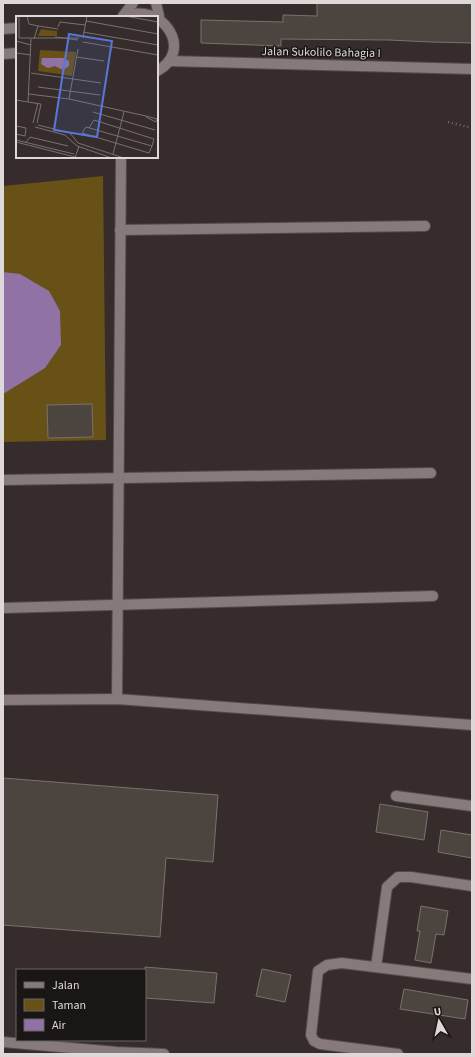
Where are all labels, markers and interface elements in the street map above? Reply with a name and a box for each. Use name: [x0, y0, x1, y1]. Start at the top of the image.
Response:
inset map: [16, 16, 158, 158]
street label: Jalan Sukolilo Bahagia I: [261, 43, 381, 62]
legend: [16, 969, 146, 1041]
text: Jalan: [52, 977, 79, 994]
text: Taman: [52, 997, 86, 1014]
north arrow: [419, 1001, 459, 1041]
text: U: [433, 1004, 442, 1020]
text: Air: [52, 1017, 66, 1034]

